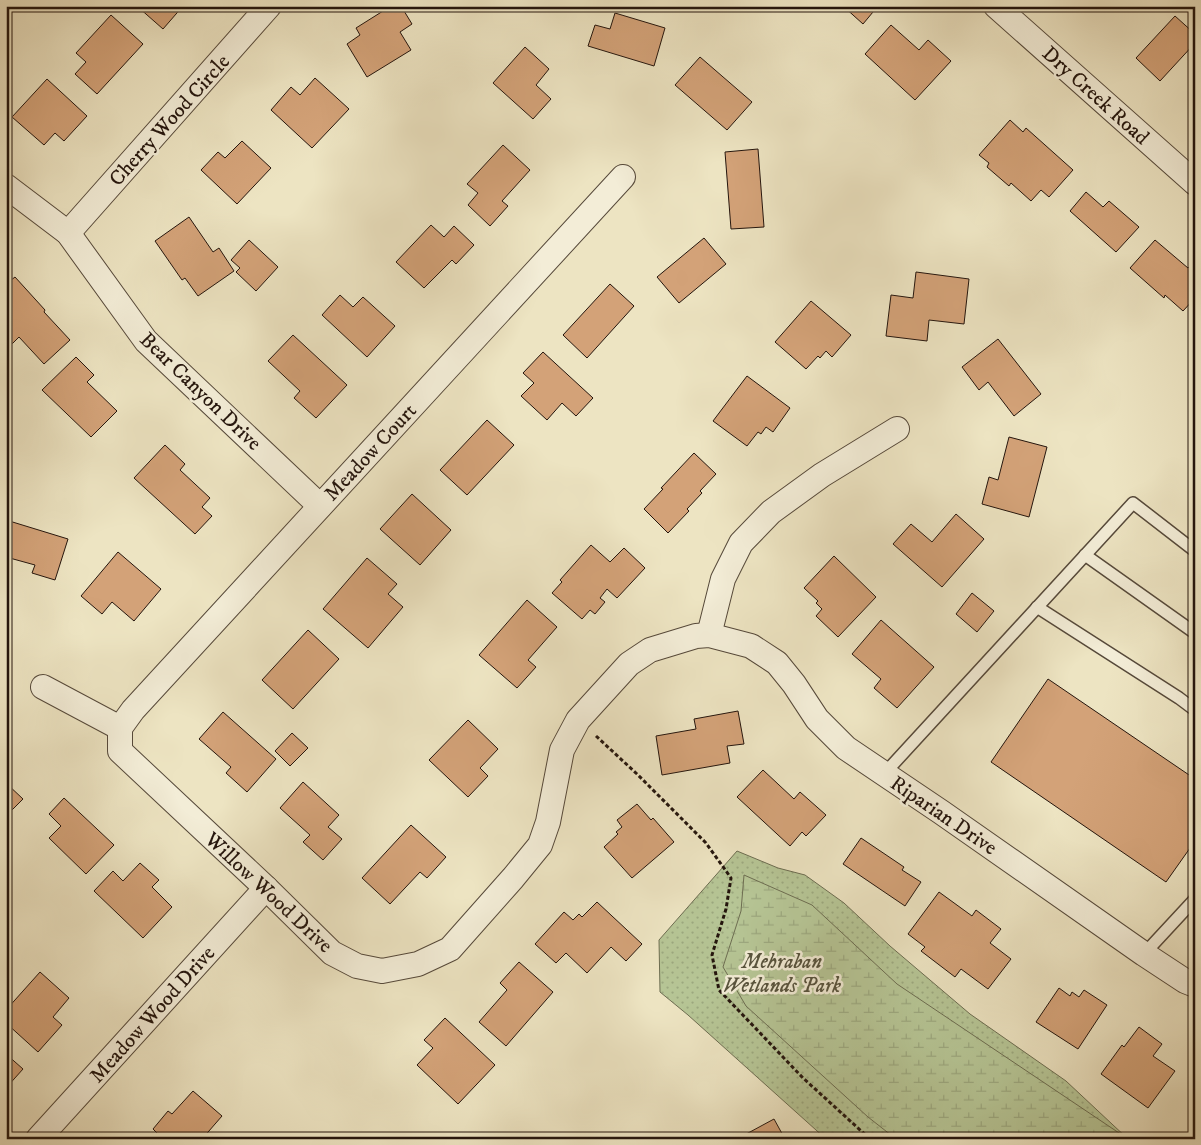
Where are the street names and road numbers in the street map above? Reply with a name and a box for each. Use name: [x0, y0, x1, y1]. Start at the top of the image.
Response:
street label: Dry Creek Road: [1036, 41, 1155, 151]
street label: Cherry Wood Circle: [104, 49, 236, 192]
street label: Bear Canyon Drive: [134, 327, 267, 457]
street label: Meadow Court: [319, 398, 423, 507]
street label: Riparian Drive: [885, 771, 1002, 861]
street label: Willow Wood Drive: [198, 826, 338, 959]
street label: Meadow Wood Drive: [84, 941, 221, 1089]

